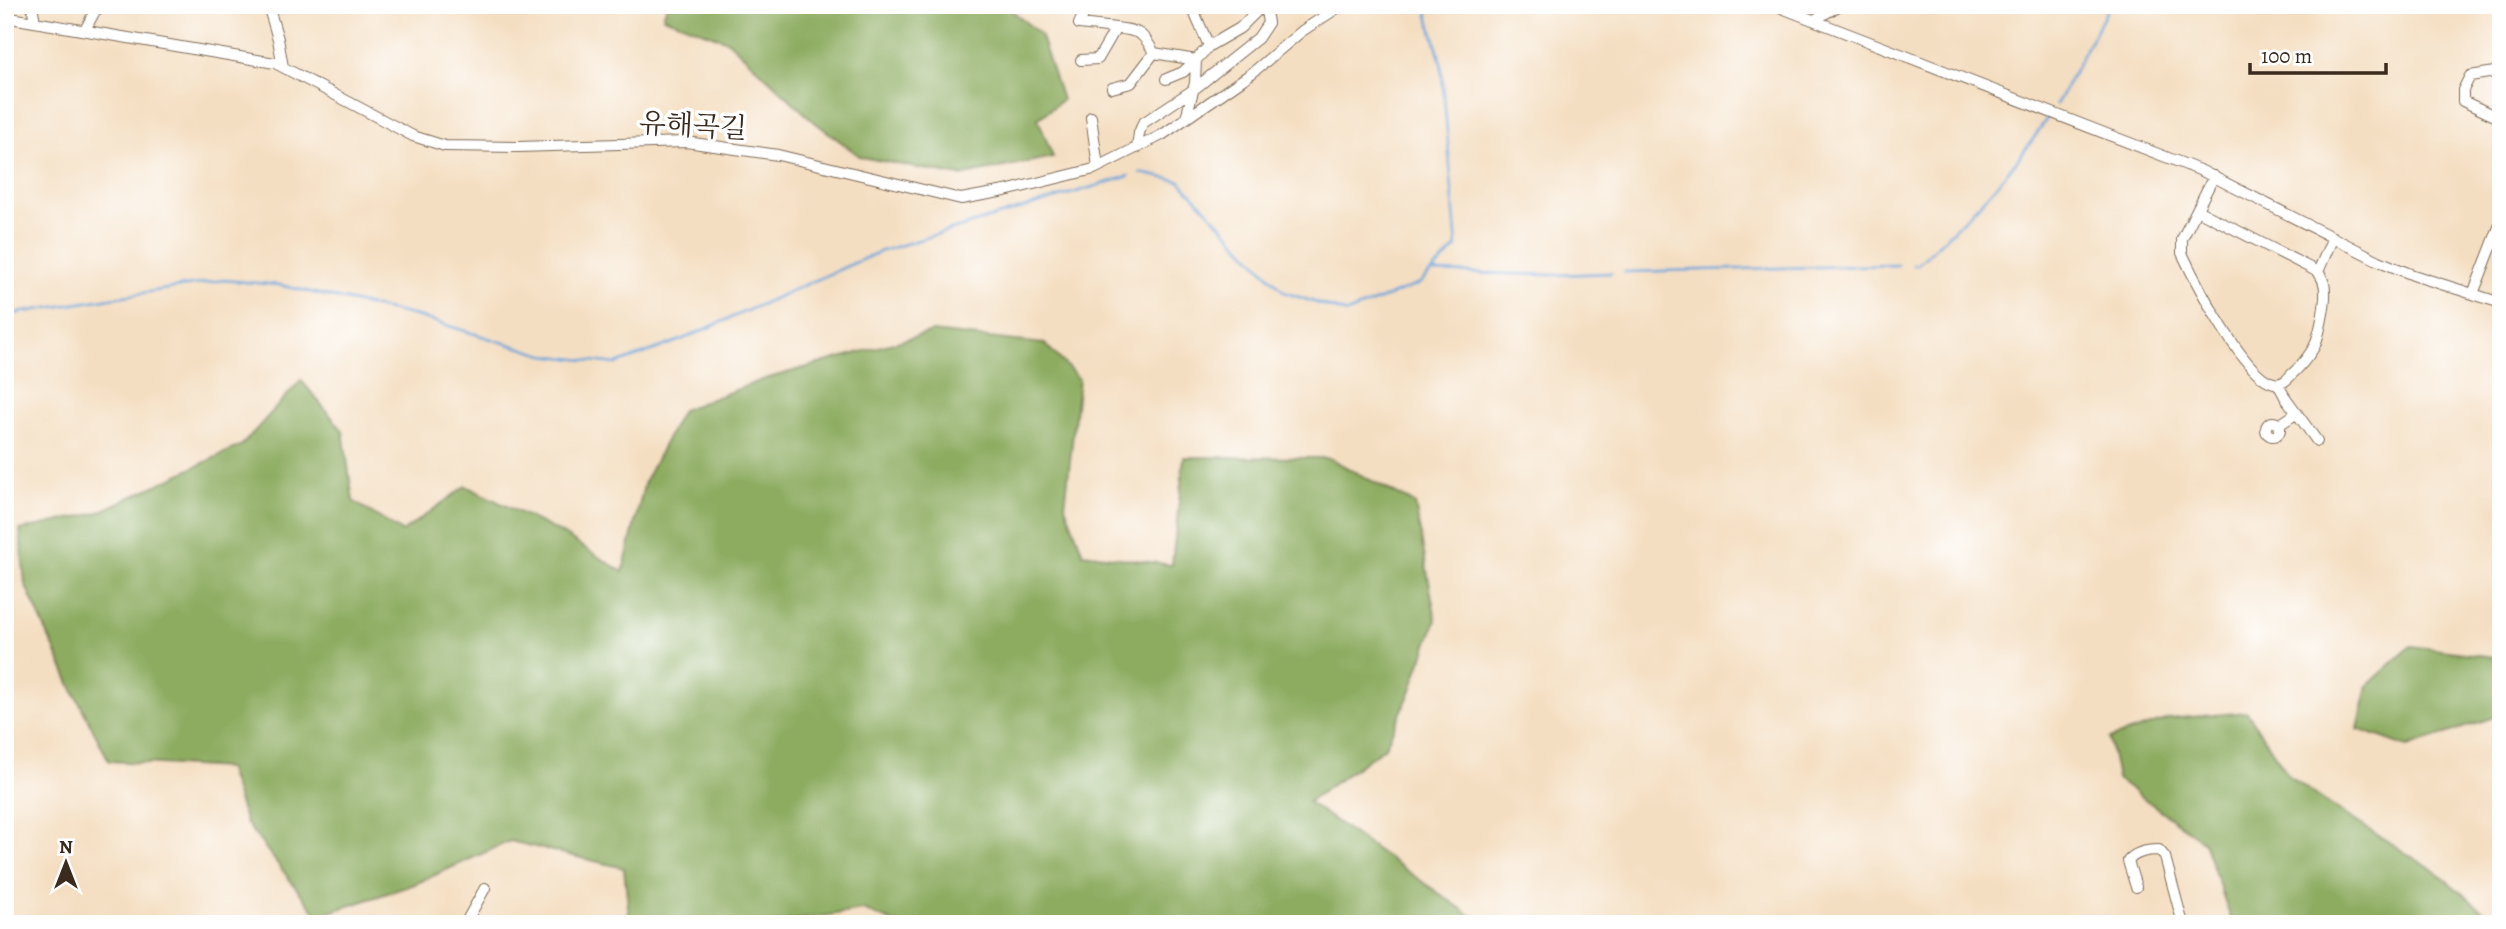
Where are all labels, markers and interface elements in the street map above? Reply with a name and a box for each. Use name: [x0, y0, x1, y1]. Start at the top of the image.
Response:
scale bar: [2250, 32, 2387, 76]
text: 100 m: [2261, 42, 2312, 70]
street label: 유해곡길: [638, 104, 748, 148]
north arrow: [32, 828, 102, 898]
text: N: [59, 834, 73, 860]

